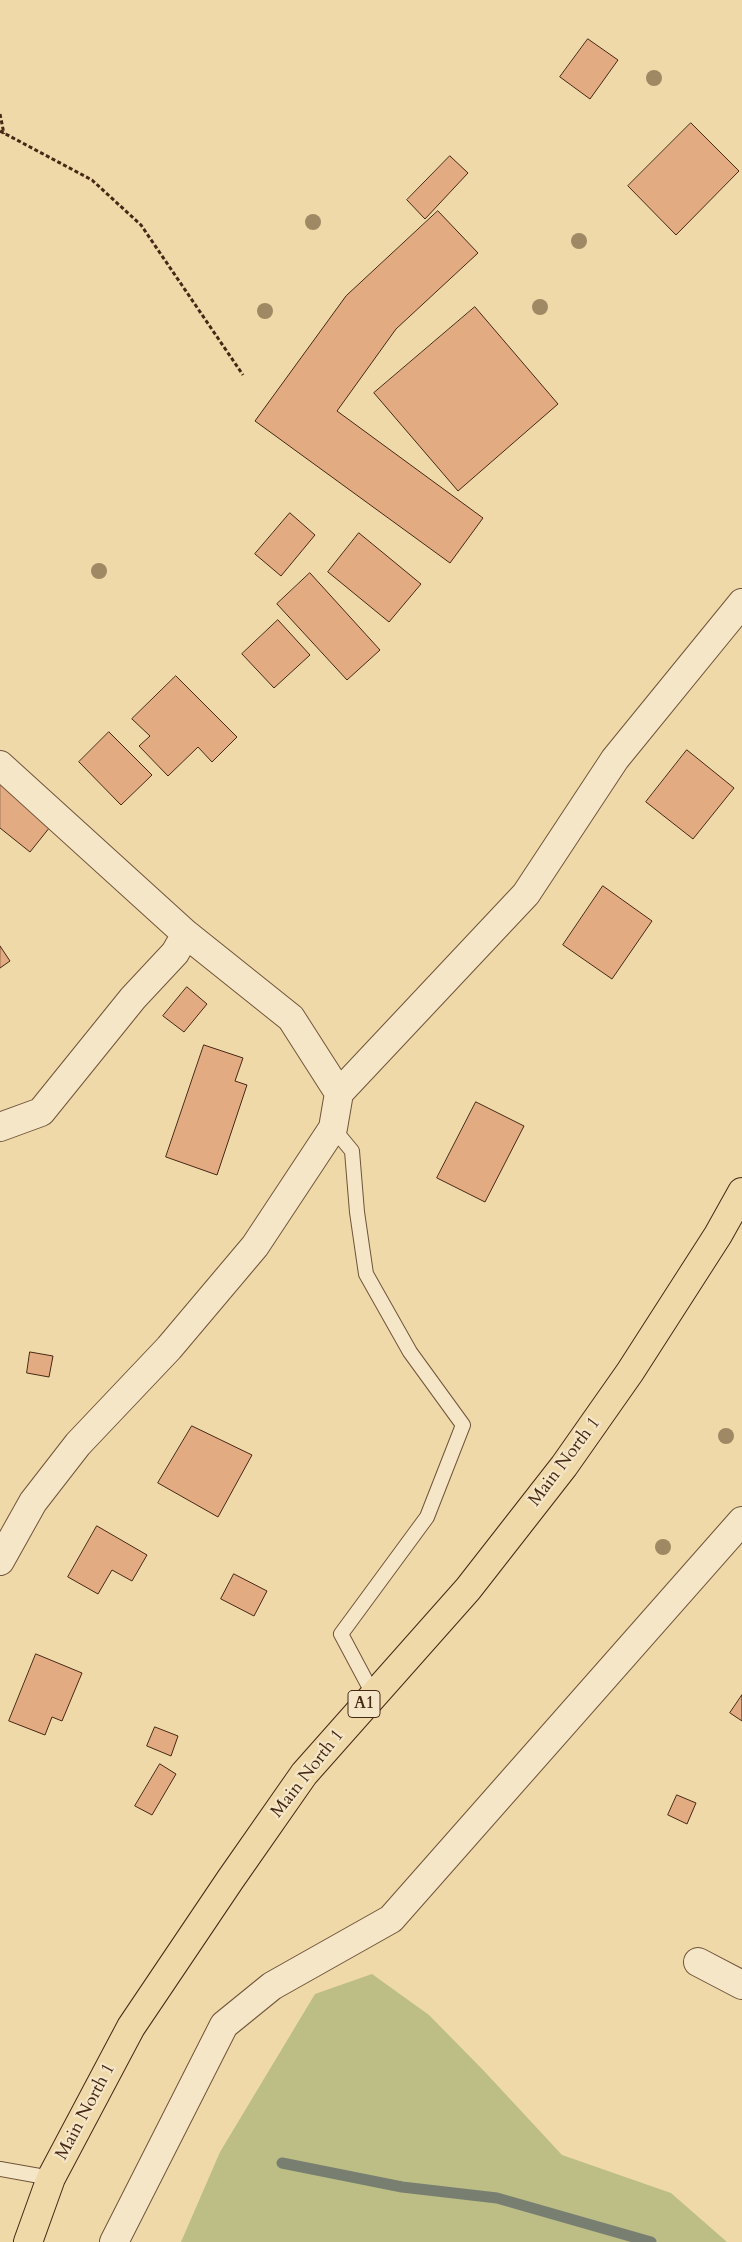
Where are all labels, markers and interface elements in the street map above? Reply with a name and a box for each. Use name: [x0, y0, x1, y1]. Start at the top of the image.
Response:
street label: Main North 1: [524, 1413, 606, 1511]
road number: A1: [348, 1690, 380, 1718]
street label: Main North 1: [267, 1726, 349, 1822]
street label: Main North 1: [52, 2060, 120, 2164]

